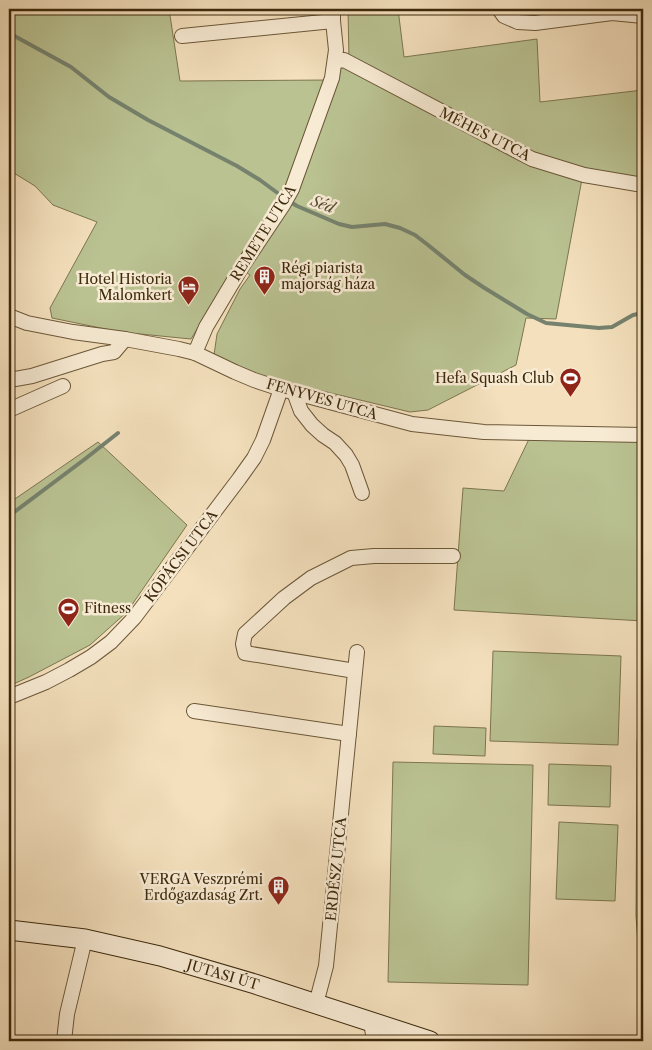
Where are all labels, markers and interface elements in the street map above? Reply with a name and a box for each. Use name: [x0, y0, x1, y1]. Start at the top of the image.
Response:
street label: MÉHES UTCA: [436, 103, 534, 165]
street label: REMETE UTCA: [226, 181, 300, 284]
water label: Séd: [308, 191, 339, 218]
place label: Régi piarista majorság háza: [281, 259, 376, 293]
building icon: Régi piarista majorság háza: [253, 264, 277, 295]
place label: Hotel Historia Malomkert: [78, 270, 173, 304]
hotel icon: Hotel Historia Malomkert: [176, 275, 200, 306]
sports icon: Hefa Squash Club: [558, 366, 582, 397]
place label: Hefa Squash Club: [435, 369, 554, 387]
street label: FENYVES UTCA: [264, 375, 380, 424]
street label: KOPÁCSI UTCA: [140, 506, 222, 606]
sports icon: Fitness: [56, 596, 80, 627]
place label: Fitness: [84, 599, 131, 617]
street label: ERDÉSZ UTCA: [322, 815, 350, 922]
place label: VERGA Veszprémi Erdőgazdaság Zrt.: [139, 870, 263, 904]
building icon: VERGA Veszprémi Erdőgazdaság Zrt.: [267, 875, 291, 906]
street label: JUTASI ÚT: [183, 955, 262, 994]

